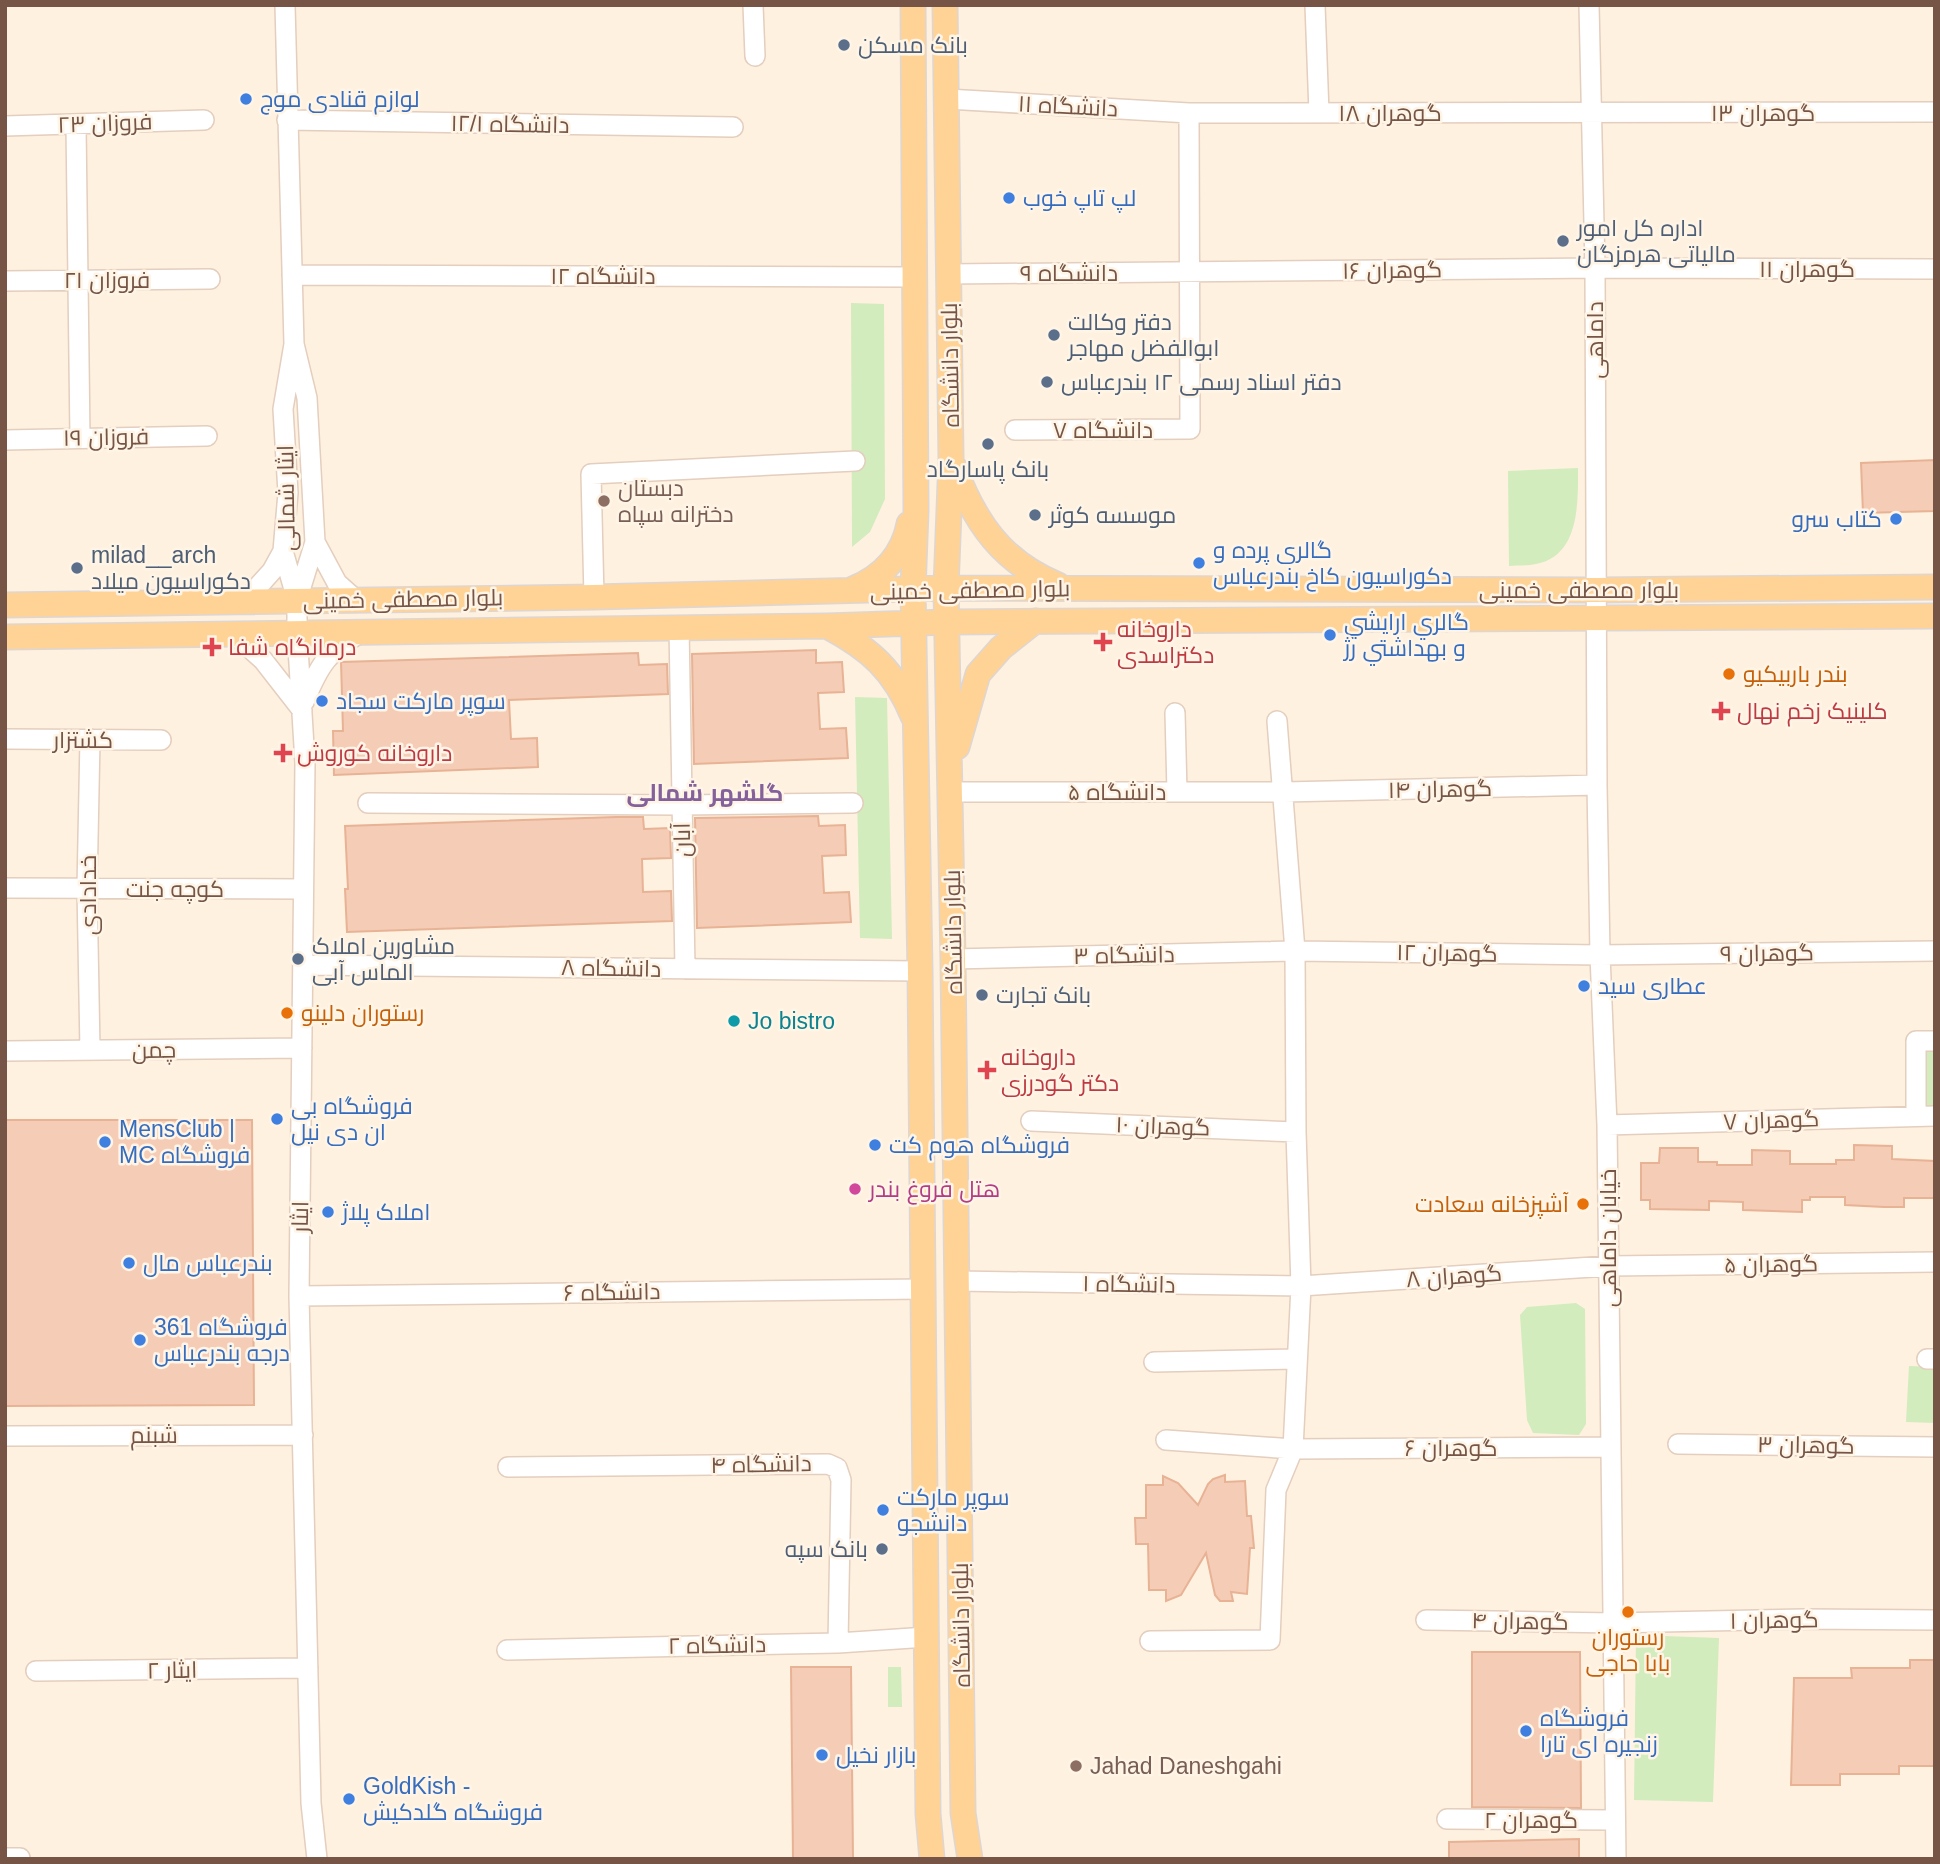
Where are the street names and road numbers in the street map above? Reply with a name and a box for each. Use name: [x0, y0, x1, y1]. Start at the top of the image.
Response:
street label: دانشگاه ۱۱: [1017, 90, 1119, 122]
street label: گوهران ۱۸: [1338, 100, 1442, 127]
street label: گوهران ۱۳: [1711, 100, 1815, 127]
street label: فروزان ۲۳: [57, 108, 153, 139]
street label: دانشگاه ۱۲/۱: [450, 110, 570, 138]
street label: گوهران ۱۶: [1342, 256, 1442, 285]
street label: گوهران ۱۱: [1759, 256, 1855, 283]
street label: دانشگاه ۹: [1020, 260, 1118, 286]
street label: دانشگاه ۱۲: [550, 263, 656, 289]
street label: فروزان ۲۱: [64, 267, 150, 294]
street label: داماهی: [1582, 301, 1609, 379]
street label: بلوار دانشگاه: [936, 302, 964, 428]
street label: دانشگاه ۷: [1053, 417, 1153, 443]
street label: فروزان ۱۹: [63, 423, 149, 452]
street label: ایثار شمالی: [272, 445, 301, 551]
street label: بلوار مصطفی خمینی: [870, 575, 1070, 606]
street label: بلوار مصطفی خمینی: [1479, 577, 1679, 604]
street label: بلوار مصطفی خمینی: [303, 584, 503, 615]
street label: کشتزار: [51, 727, 113, 753]
street label: گوهران ۱۴: [1388, 775, 1492, 804]
street label: دانشگاه ۵: [1068, 779, 1166, 805]
street label: آبان: [669, 823, 696, 857]
street label: خدادادی: [75, 855, 102, 935]
street label: بلوار دانشگاه: [939, 869, 967, 995]
street label: کوچه جنت: [126, 876, 224, 904]
street label: گوهران ۱۲: [1396, 939, 1498, 968]
street label: گوهران ۹: [1720, 939, 1814, 968]
street label: دانشگاه ۳: [1073, 941, 1175, 969]
street label: دانشگاه ۸: [561, 954, 661, 982]
street label: چمن: [132, 1037, 176, 1065]
street label: گوهران ۷: [1722, 1105, 1820, 1136]
street label: گوهران ۱۰: [1115, 1111, 1211, 1142]
street label: خیابان داماهی: [1595, 1169, 1622, 1307]
street label: ایثار: [287, 1201, 313, 1235]
street label: گوهران ۵: [1724, 1250, 1818, 1279]
street label: گوهران ۸: [1405, 1260, 1503, 1293]
street label: دانشگاه ۱: [1082, 1270, 1176, 1298]
street label: دانشگاه ۶: [563, 1278, 661, 1306]
street label: شبنم: [130, 1422, 178, 1451]
street label: گوهران ۳: [1757, 1431, 1855, 1460]
street label: گوهران ۶: [1405, 1435, 1497, 1462]
street label: دانشگاه ۴: [710, 1450, 812, 1478]
street label: بلوار دانشگاه: [947, 1562, 975, 1688]
street label: گوهران ۱: [1729, 1606, 1819, 1635]
street label: گوهران ۴: [1471, 1607, 1569, 1636]
street label: دانشگاه ۲: [668, 1631, 766, 1659]
street label: ایثار ۲: [147, 1657, 197, 1683]
street label: گوهران ۲: [1484, 1807, 1578, 1834]

